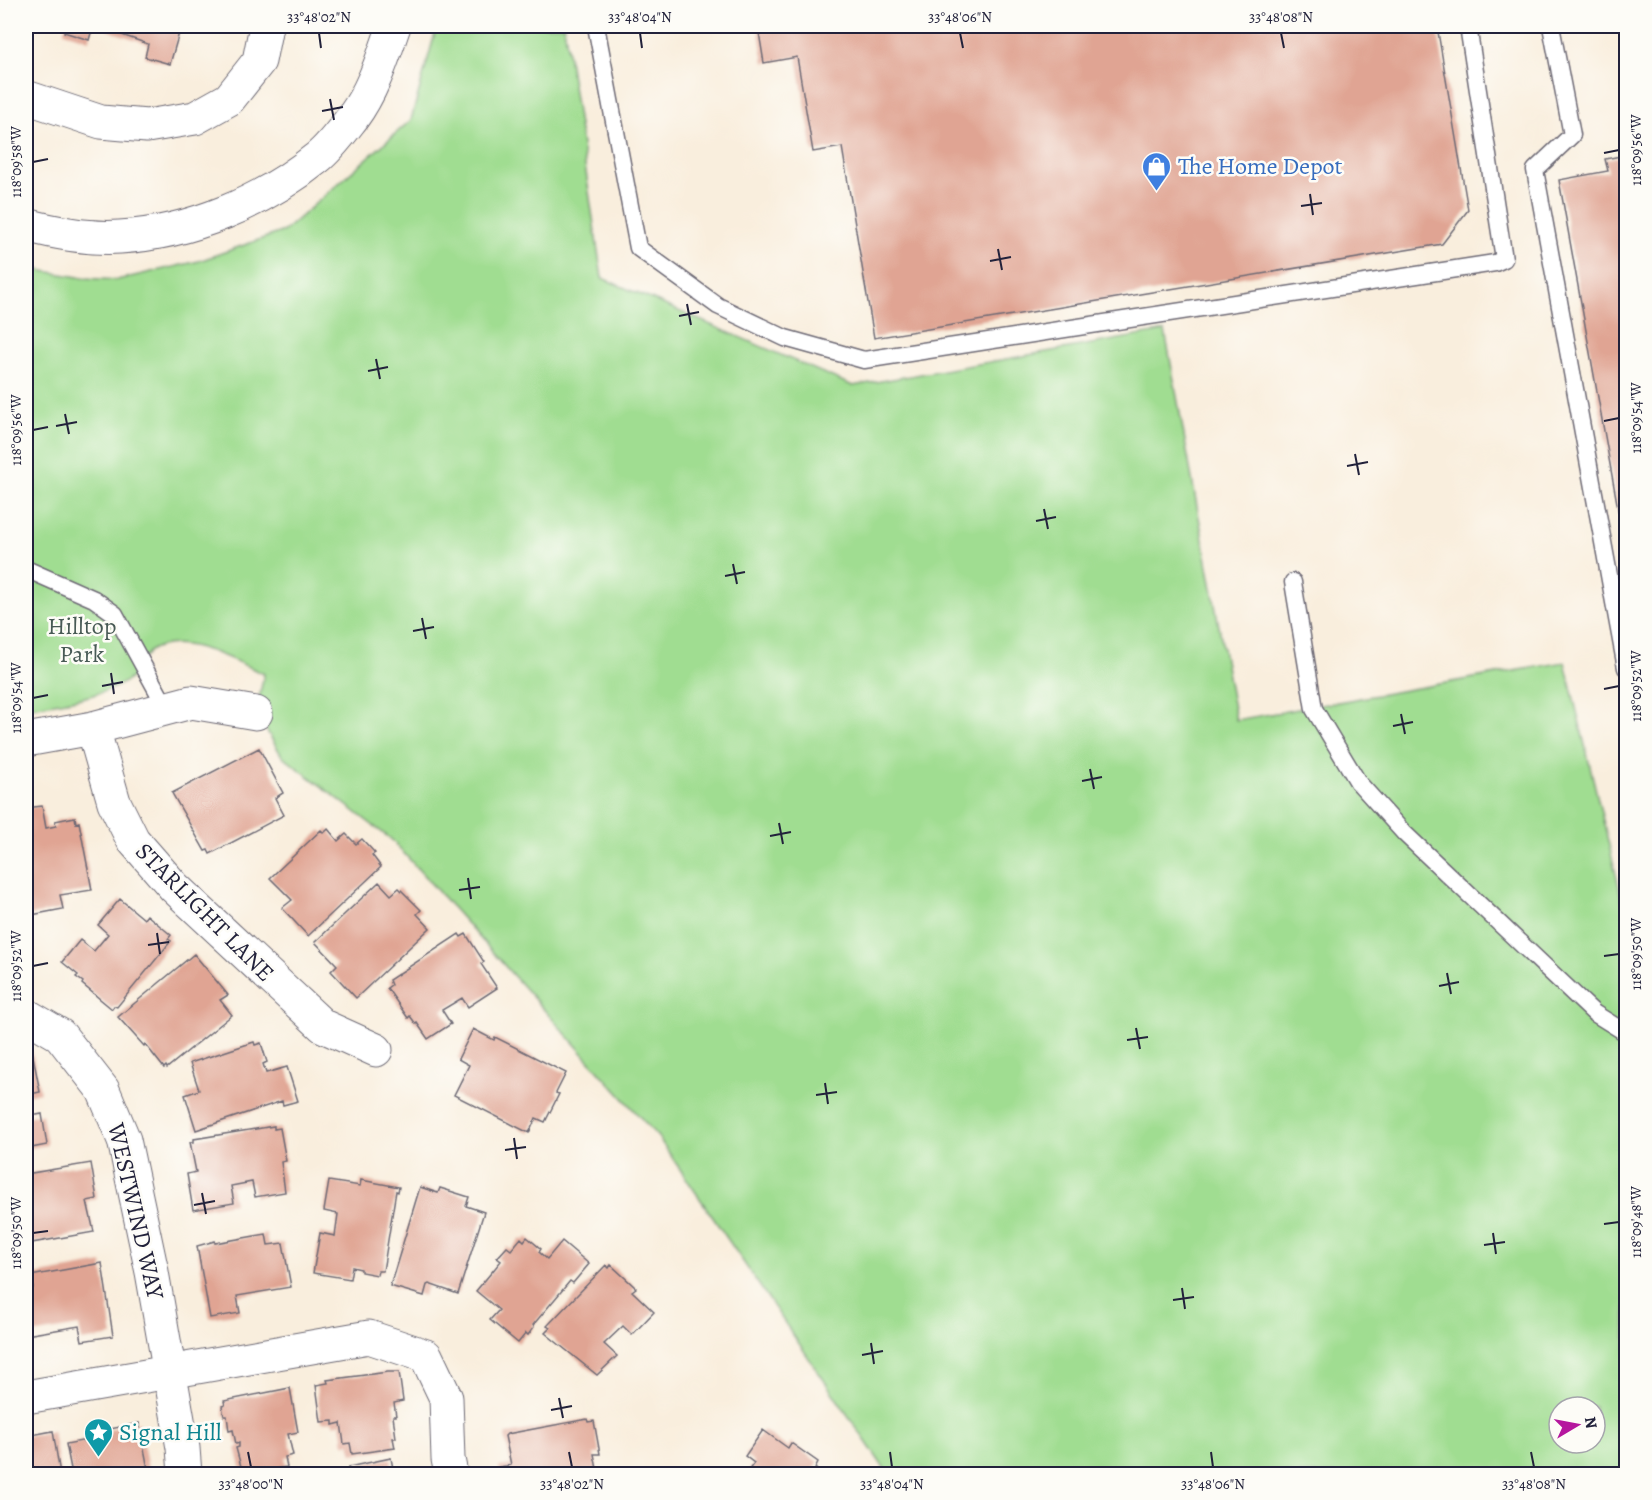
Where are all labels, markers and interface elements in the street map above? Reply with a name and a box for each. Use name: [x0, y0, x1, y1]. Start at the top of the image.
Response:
text: 33°48'02"N: [287, 7, 351, 27]
text: 33°48'04"N: [608, 7, 672, 27]
text: 33°48'06"N: [928, 7, 992, 27]
text: 33°48'08"N: [1249, 7, 1313, 27]
text: 118°09'56"W: [1626, 114, 1646, 186]
text: 118°09'58"W: [6, 126, 26, 198]
shop icon: The Home Depot: [1141, 150, 1173, 192]
place label: The Home Depot: [1178, 150, 1343, 182]
text: 118°09'54"W: [1626, 382, 1646, 454]
text: 118°09'56"W: [6, 394, 26, 466]
park label: Hilltop Park: [48, 610, 116, 670]
text: 118°09'52"W: [1626, 650, 1646, 722]
text: 118°09'54"W: [6, 662, 26, 734]
street label: STARLIGHT LANE: [129, 836, 281, 988]
text: 118°09'50"W: [1626, 918, 1646, 990]
text: 118°09'52"W: [6, 930, 26, 1002]
street label: WESTWIND WAY: [100, 1119, 172, 1303]
text: 118°09'48"W: [1626, 1186, 1646, 1258]
text: 118°09'50"W: [6, 1197, 26, 1269]
north arrow: [1547, 1395, 1607, 1455]
text: N: [1579, 1415, 1603, 1431]
place icon: Signal Hill: [82, 1416, 114, 1458]
place label: Signal Hill: [119, 1416, 222, 1448]
text: 33°48'00"N: [219, 1474, 284, 1494]
text: 33°48'02"N: [540, 1474, 604, 1494]
text: 33°48'04"N: [860, 1474, 924, 1494]
text: 33°48'06"N: [1181, 1474, 1245, 1494]
text: 33°48'08"N: [1502, 1474, 1566, 1494]

